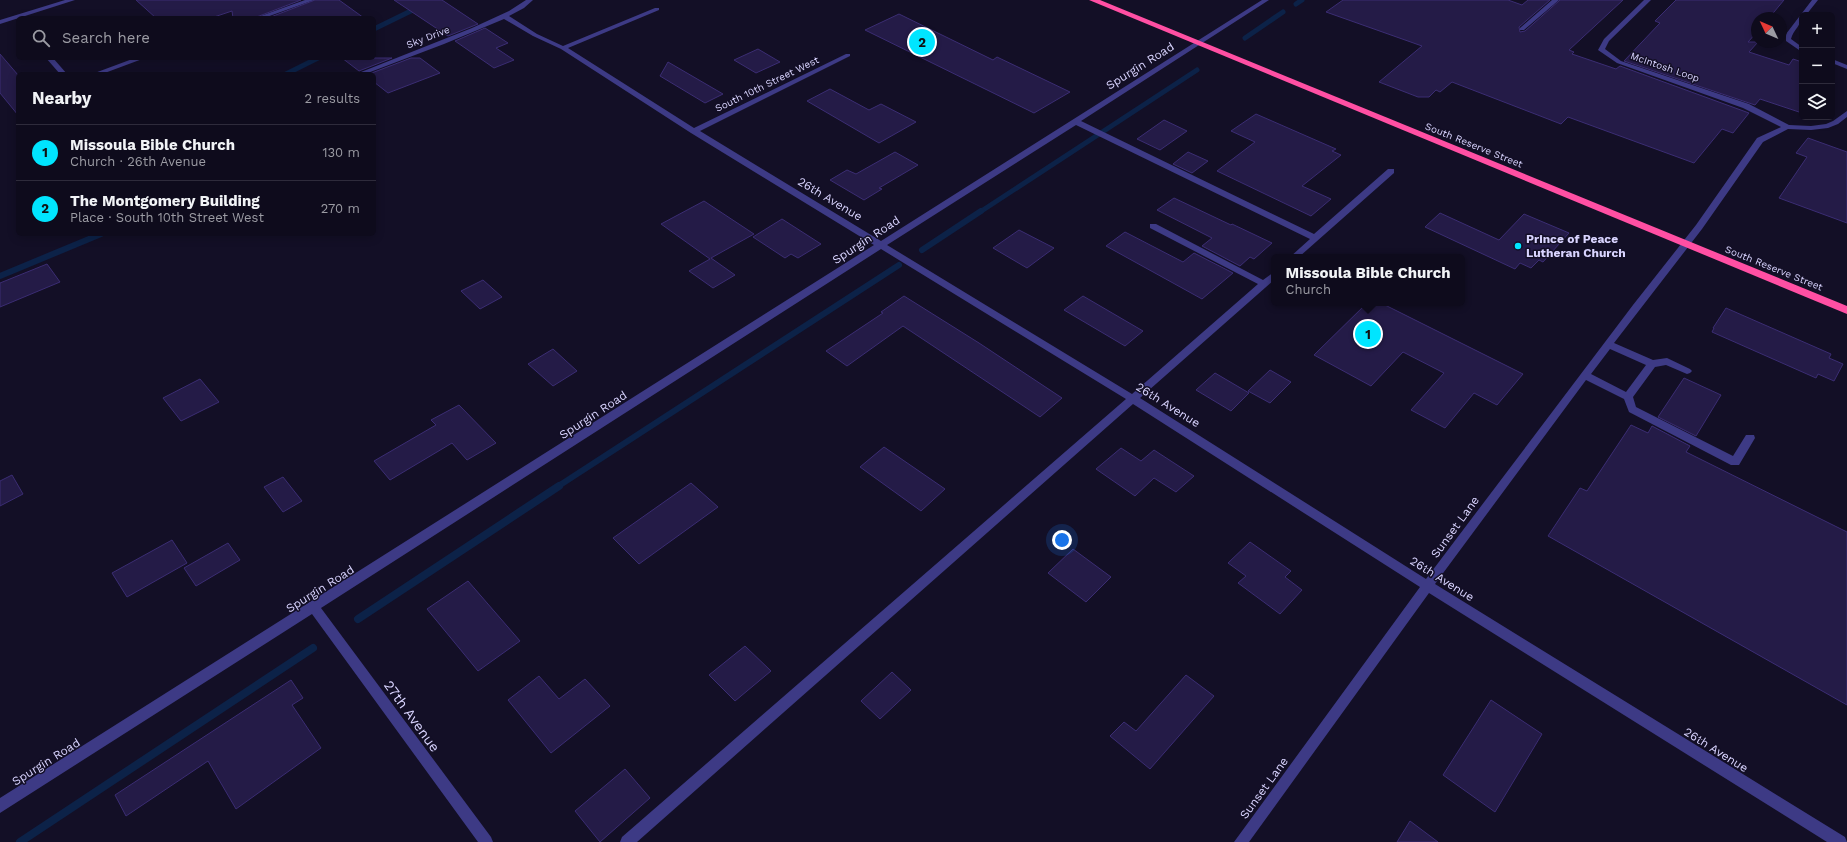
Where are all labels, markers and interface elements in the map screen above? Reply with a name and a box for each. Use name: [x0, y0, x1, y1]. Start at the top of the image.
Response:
north arrow: [1751, 12, 1787, 48]
map controls: [1799, 12, 1835, 120]
button: +: [1799, 12, 1835, 48]
search box: [16, 16, 376, 60]
street label: Sky Drive: [405, 24, 451, 50]
icon: search: [30, 27, 52, 49]
pin: 2: [909, 27, 935, 57]
text: Search here: [62, 29, 150, 47]
street label: Spurgin Road: [1103, 40, 1177, 92]
button: −: [1799, 48, 1835, 84]
street label: McIntosh Loop: [1629, 50, 1701, 84]
street label: South 10th Street West: [713, 54, 821, 114]
button: layers: [1799, 84, 1835, 120]
text: Nearby: [32, 88, 91, 108]
text: 2 results: [305, 91, 360, 106]
street label: South Reserve Street: [1424, 120, 1525, 170]
text: Missoula Bible Church: [70, 136, 235, 154]
text: 1: [42, 145, 48, 160]
text: 130 m: [322, 145, 360, 160]
text: Church · 26th Avenue: [70, 154, 206, 169]
street label: 26th Avenue: [795, 174, 865, 224]
text: The Montgomery Building: [70, 192, 260, 210]
text: 2: [41, 201, 49, 216]
text: 270 m: [321, 201, 360, 216]
text: Place · South 10th Street West: [70, 210, 264, 225]
street label: Spurgin Road: [830, 213, 902, 267]
place label: Prince of Peace Lutheran Church: [1526, 232, 1626, 260]
marker: Prince of Peace Lutheran Church: [1513, 241, 1523, 251]
street label: South Reserve Street: [1724, 243, 1825, 293]
popup: [1271, 254, 1465, 306]
text: Missoula Bible Church: [1286, 264, 1450, 282]
text: Church: [1286, 282, 1331, 297]
pin: 1: [1355, 319, 1381, 349]
street label: 26th Avenue: [1133, 380, 1203, 430]
street label: Spurgin Road: [557, 388, 629, 442]
street label: Sunset Lane: [1428, 493, 1482, 561]
your location: [1052, 530, 1072, 550]
street label: 26th Avenue: [1407, 554, 1477, 604]
street label: Spurgin Road: [283, 563, 357, 615]
street label: 27th Avenue: [381, 677, 443, 755]
street label: 26th Avenue: [1681, 725, 1751, 775]
street label: Spurgin Road: [9, 736, 83, 788]
street label: Sunset Lane: [1237, 754, 1291, 822]

